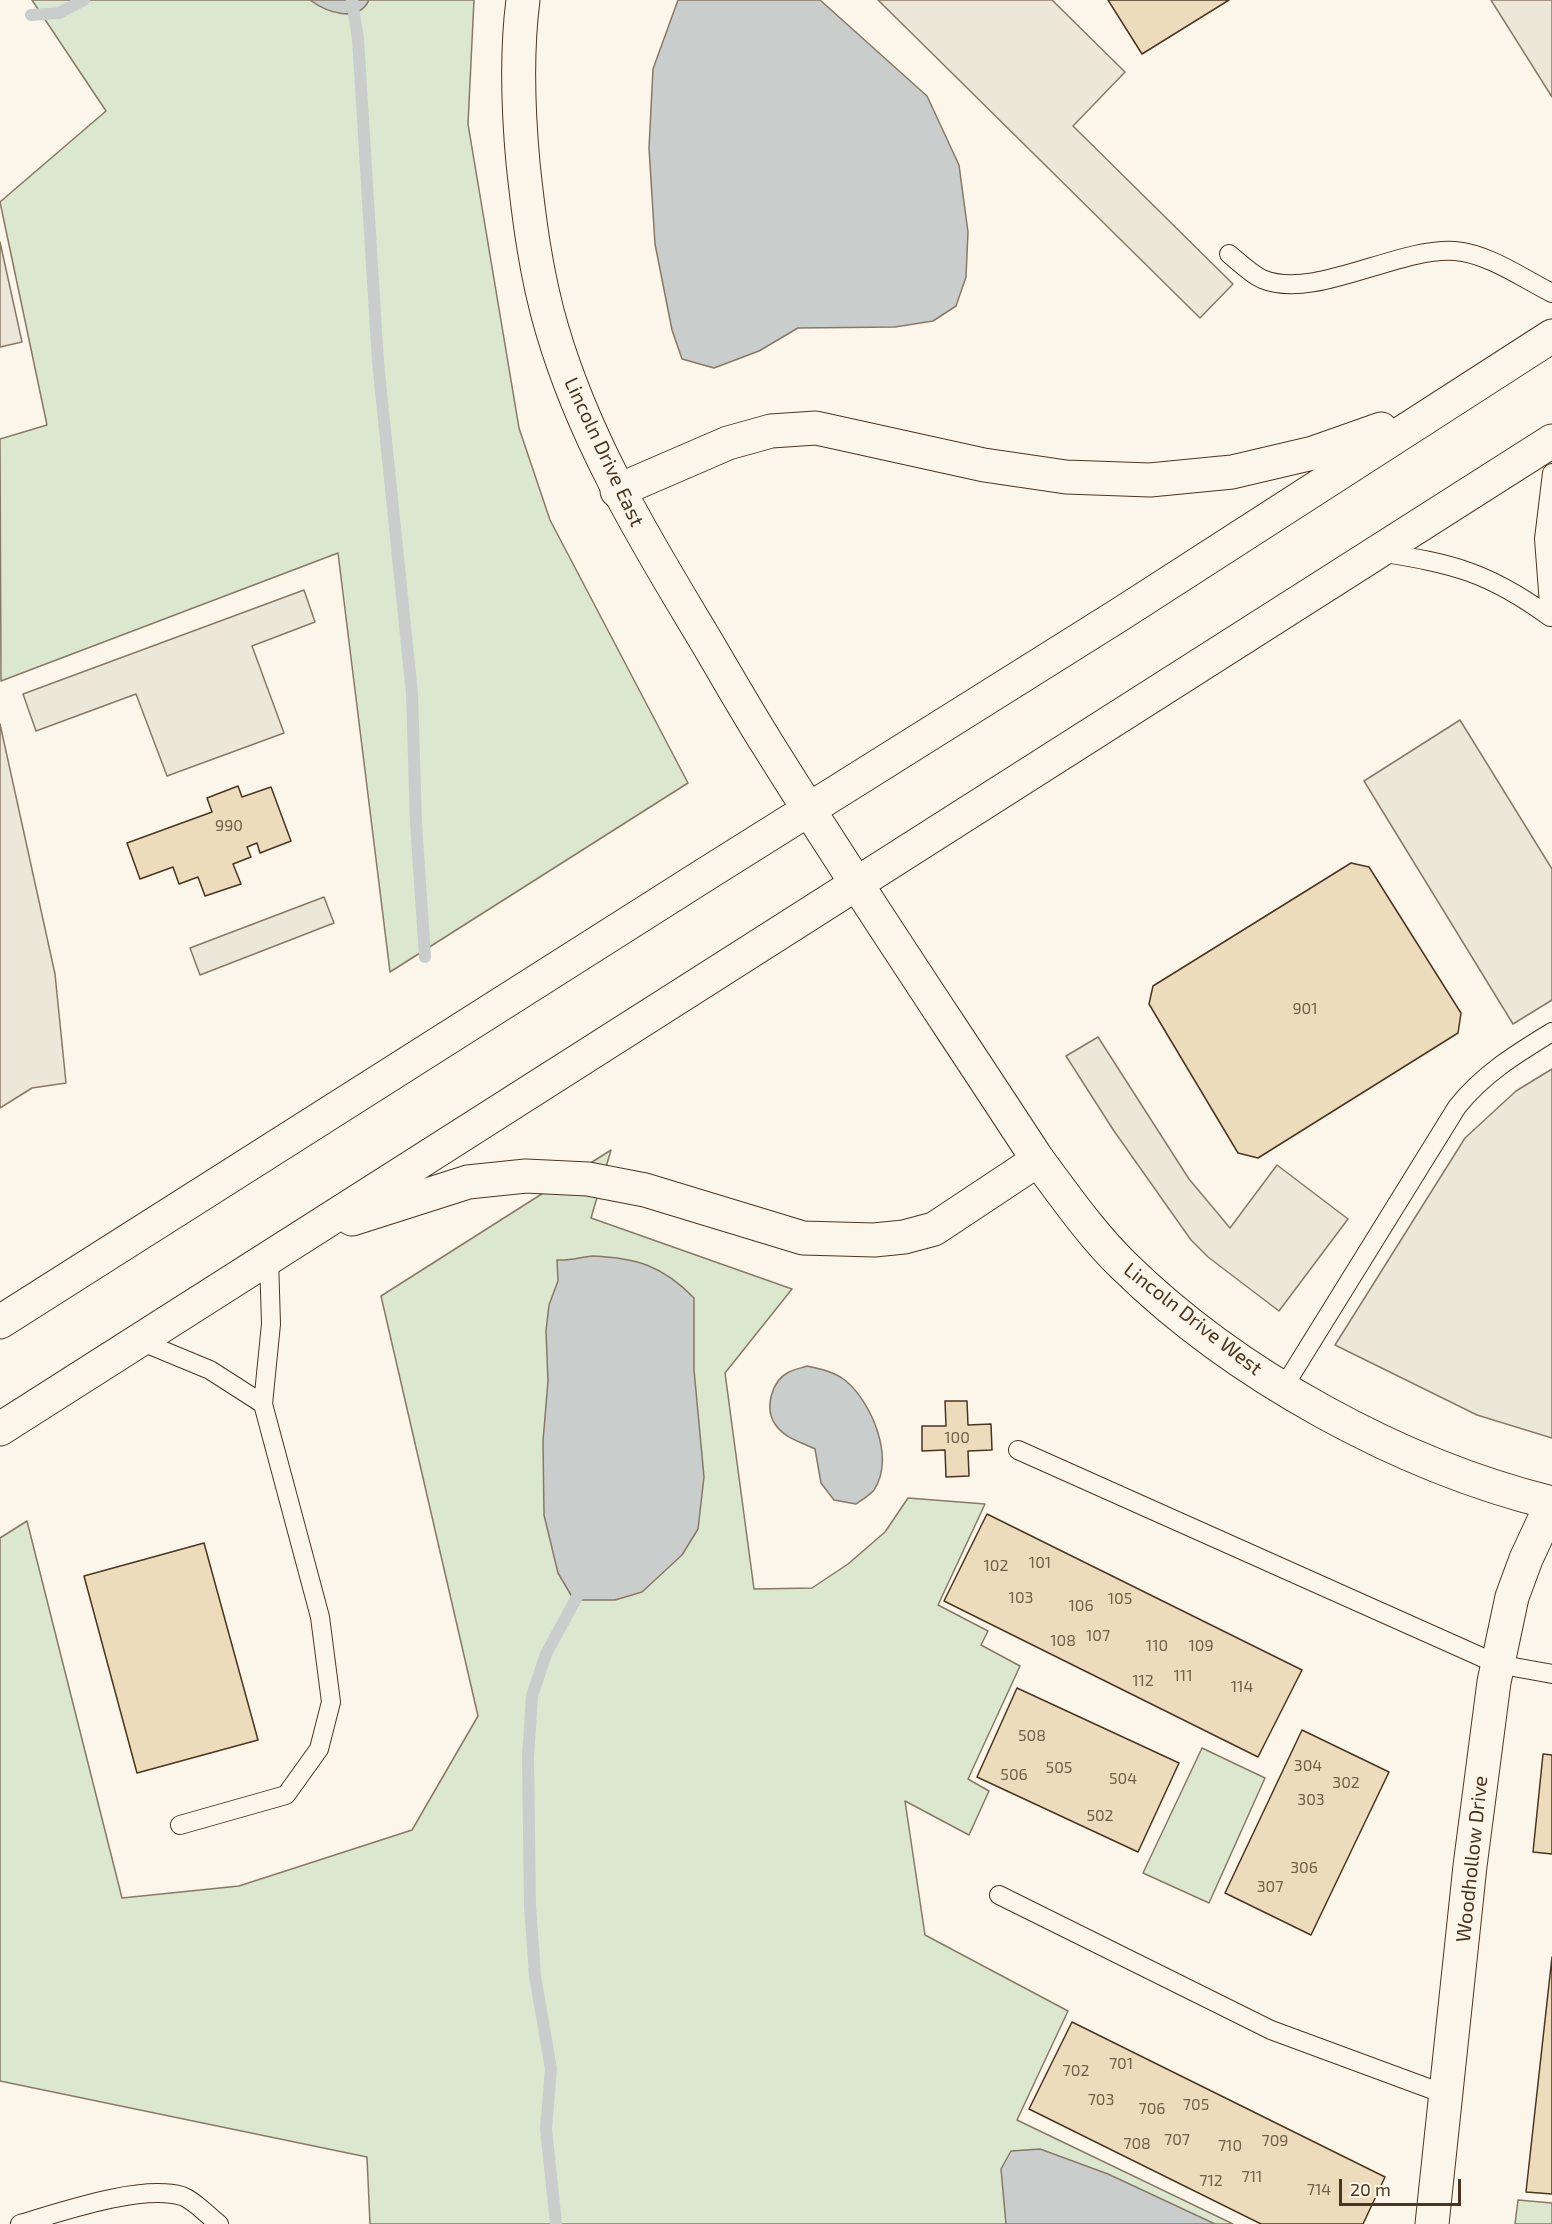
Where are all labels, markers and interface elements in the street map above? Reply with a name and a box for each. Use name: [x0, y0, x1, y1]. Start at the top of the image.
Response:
street label: Lincoln Drive East: [559, 374, 649, 530]
house number: 990: [215, 816, 243, 836]
house number: 901: [1292, 999, 1318, 1019]
street label: Lincoln Drive West: [1119, 1258, 1267, 1380]
house number: 100: [944, 1428, 970, 1448]
house number: 101: [1029, 1553, 1051, 1573]
house number: 102: [983, 1556, 1009, 1576]
house number: 103: [1009, 1588, 1033, 1608]
house number: 105: [1108, 1589, 1132, 1609]
house number: 106: [1068, 1596, 1094, 1616]
house number: 107: [1086, 1626, 1110, 1646]
house number: 108: [1050, 1631, 1076, 1651]
house number: 110: [1146, 1636, 1168, 1656]
house number: 109: [1188, 1636, 1214, 1656]
house number: 111: [1173, 1666, 1193, 1686]
house number: 112: [1132, 1671, 1154, 1691]
house number: 114: [1231, 1677, 1253, 1697]
house number: 508: [1018, 1726, 1046, 1746]
house number: 304: [1294, 1756, 1322, 1776]
house number: 505: [1046, 1758, 1072, 1778]
house number: 506: [1000, 1765, 1028, 1785]
house number: 504: [1109, 1769, 1137, 1789]
house number: 302: [1332, 1773, 1360, 1793]
street label: Woodhollow Drive: [1451, 1775, 1493, 1943]
house number: 303: [1297, 1790, 1325, 1810]
house number: 502: [1086, 1806, 1114, 1826]
house number: 306: [1290, 1858, 1318, 1878]
house number: 307: [1257, 1877, 1283, 1897]
house number: 701: [1109, 2054, 1133, 2074]
house number: 702: [1063, 2061, 1089, 2081]
house number: 703: [1088, 2090, 1114, 2110]
house number: 705: [1183, 2095, 1209, 2115]
house number: 706: [1139, 2099, 1165, 2119]
house number: 707: [1164, 2130, 1190, 2150]
house number: 709: [1262, 2131, 1288, 2151]
house number: 708: [1123, 2134, 1151, 2154]
house number: 710: [1218, 2136, 1242, 2156]
house number: 711: [1242, 2167, 1262, 2187]
scale bar: [1342, 2167, 1464, 2205]
house number: 712: [1199, 2171, 1223, 2191]
text: 20 m: [1350, 2178, 1391, 2200]
house number: 714: [1307, 2180, 1331, 2200]

